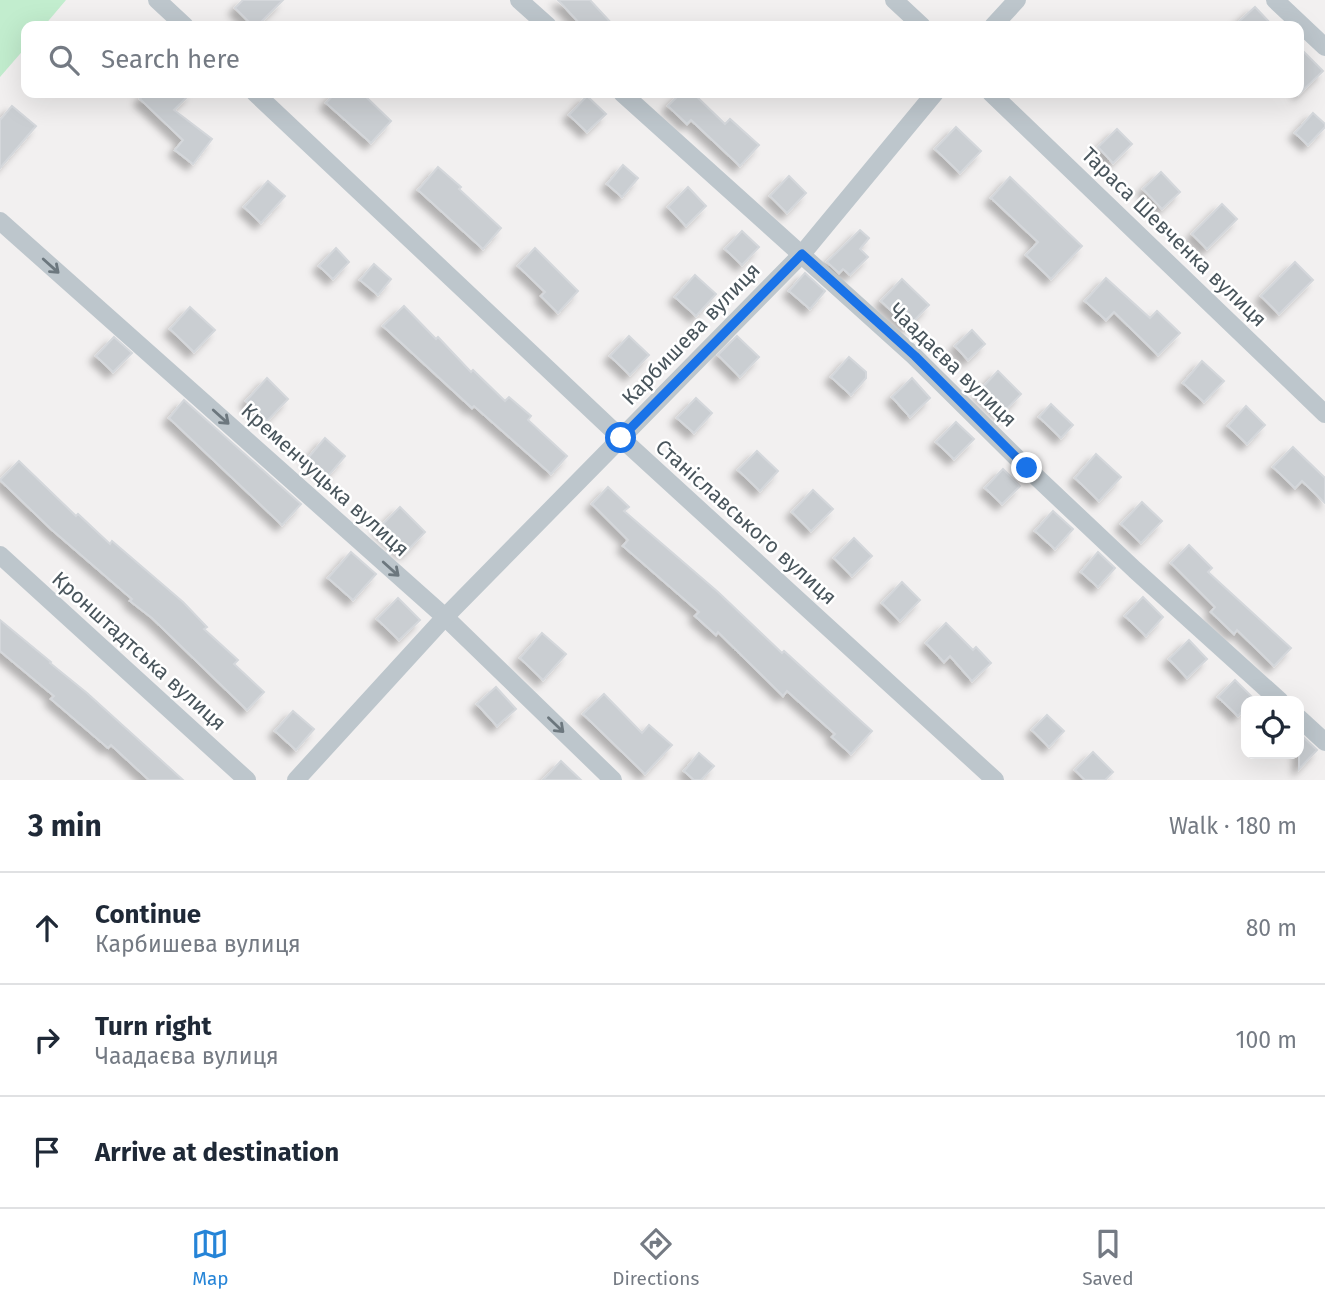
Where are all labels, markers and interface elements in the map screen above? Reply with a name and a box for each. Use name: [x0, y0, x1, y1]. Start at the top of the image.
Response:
search box: [21, 21, 1304, 98]
icon: search: [45, 41, 83, 79]
text: Search here: [101, 44, 240, 75]
street label: Тараса Шевченка вулиця: [1076, 142, 1272, 332]
street label: Карбишева вулиця: [616, 257, 766, 411]
one-way arrow: [42, 258, 60, 274]
street label: Чаадаєва вулиця: [884, 297, 1022, 433]
street label: Кременчуцька вулиця: [236, 398, 414, 562]
one-way arrow: [212, 409, 229, 426]
route start: [605, 422, 636, 453]
street label: Станіславського вулиця: [650, 434, 842, 610]
route end: [1011, 452, 1042, 483]
one-way arrow: [381, 561, 399, 577]
street label: Кронштадтська вулиця: [47, 566, 231, 736]
map controls: [1241, 696, 1304, 759]
button: locate: [1241, 696, 1304, 759]
one-way arrow: [547, 716, 564, 733]
text: 3 min: [28, 808, 102, 844]
text: Walk · 180 m: [1169, 812, 1297, 840]
text: Continue: [95, 899, 201, 930]
icon: ahead: [28, 909, 66, 947]
text: 80 m: [1246, 914, 1297, 942]
text: Карбишева вулиця: [95, 930, 301, 958]
text: Turn right: [95, 1011, 212, 1042]
icon: right: [28, 1021, 66, 1059]
text: 100 m: [1236, 1026, 1297, 1054]
text: Чаадаєва вулиця: [95, 1042, 279, 1070]
icon: arrive: [28, 1133, 66, 1171]
text: Arrive at destination: [95, 1137, 339, 1168]
tab: Map: [191, 1225, 229, 1290]
tab: Directions: [612, 1225, 699, 1290]
tab: Saved: [1082, 1225, 1134, 1290]

